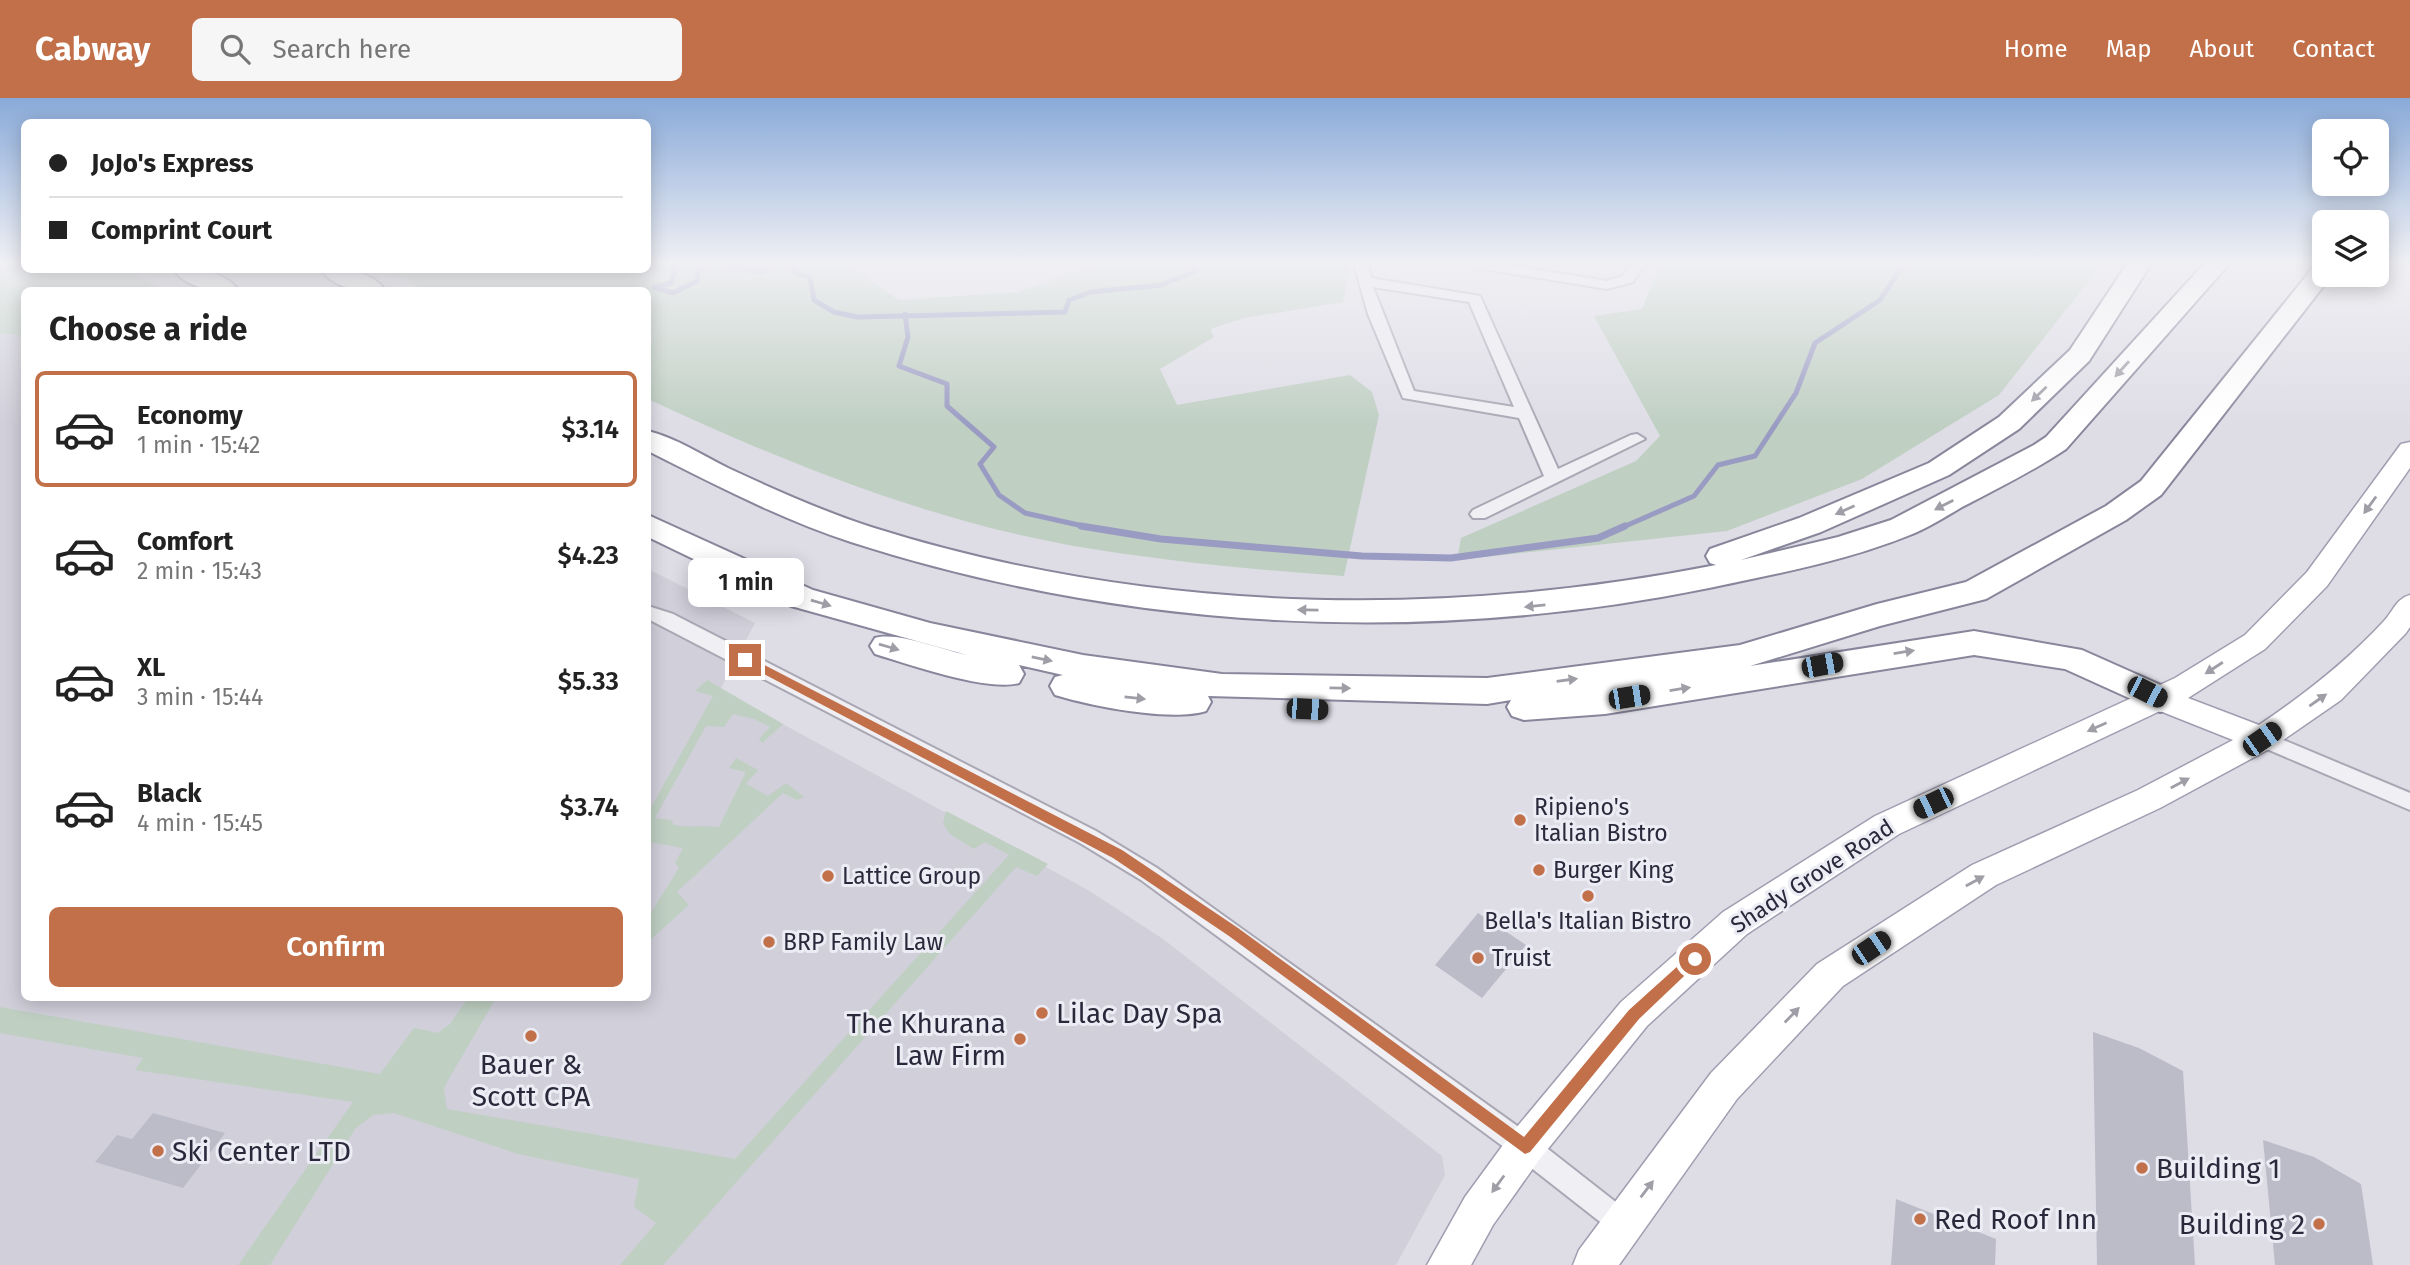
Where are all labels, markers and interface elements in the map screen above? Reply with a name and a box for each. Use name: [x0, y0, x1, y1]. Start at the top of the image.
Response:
search box: [192, 18, 682, 81]
text: Cabway: [35, 29, 150, 69]
icon: search: [216, 30, 254, 68]
text: Search here: [272, 34, 411, 65]
text: Home: [2004, 35, 2068, 63]
text: Map: [2106, 35, 2152, 63]
text: About: [2190, 35, 2254, 63]
text: Contact: [2292, 35, 2375, 63]
map controls: [2312, 119, 2389, 287]
button: locate: [2312, 119, 2389, 196]
text: JoJo's Express: [91, 148, 254, 179]
button: layers: [2312, 210, 2389, 287]
text: Comprint Court: [91, 215, 272, 246]
text: Choose a ride: [49, 310, 247, 348]
one-way arrow: [2114, 360, 2130, 378]
one-way arrow: [2030, 386, 2047, 403]
icon: car: [53, 398, 116, 461]
text: Economy: [137, 400, 243, 431]
text: $3.14: [561, 414, 619, 445]
text: 1 min · 15:42: [137, 431, 261, 459]
one-way arrow: [2363, 496, 2377, 514]
one-way arrow: [1934, 499, 1954, 510]
one-way arrow: [1835, 504, 1855, 516]
icon: car: [53, 524, 116, 587]
text: Comfort: [137, 526, 233, 557]
text: $4.23: [558, 540, 619, 571]
text: 2 min · 15:43: [137, 557, 262, 585]
callout: 1 min: [687, 559, 803, 608]
text: 1 min: [718, 568, 774, 596]
one-way arrow: [810, 598, 832, 609]
one-way arrow: [1524, 600, 1546, 611]
one-way arrow: [1297, 604, 1319, 616]
one-way arrow: [879, 642, 900, 652]
route end: [729, 644, 761, 676]
one-way arrow: [1893, 646, 1915, 657]
icon: car: [53, 650, 116, 713]
car: [1800, 651, 1845, 679]
text: XL: [137, 652, 165, 683]
one-way arrow: [1031, 653, 1053, 664]
one-way arrow: [2205, 661, 2223, 675]
text: $5.33: [558, 666, 619, 697]
car: [2124, 673, 2171, 711]
one-way arrow: [1556, 675, 1578, 686]
text: 3 min · 15:44: [137, 683, 263, 711]
one-way arrow: [1330, 683, 1352, 694]
car: [1607, 683, 1652, 711]
one-way arrow: [1669, 683, 1691, 694]
one-way arrow: [1125, 693, 1147, 704]
one-way arrow: [2309, 693, 2327, 707]
car: [1286, 697, 1329, 721]
car: [2239, 718, 2286, 760]
one-way arrow: [2087, 721, 2107, 733]
icon: car: [53, 776, 116, 839]
one-way arrow: [2170, 777, 2190, 788]
text: Black: [137, 778, 202, 809]
car: [1910, 784, 1957, 822]
text: $3.74: [560, 792, 619, 823]
place label: Ripieno's Italian Bistro: [1534, 793, 1668, 847]
text: 4 min · 15:45: [137, 809, 263, 837]
marker: Ripieno's Italian Bistro: [1512, 812, 1528, 828]
street label: Shady Grove Road: [1725, 813, 1899, 939]
place label: Burger King: [1553, 856, 1674, 884]
place label: Lattice Group: [842, 862, 981, 890]
marker: Burger King: [1531, 862, 1547, 878]
marker: Lattice Group: [820, 868, 836, 884]
one-way arrow: [1965, 875, 1984, 887]
marker: Bella's Italian Bistro: [1580, 888, 1596, 904]
button: Confirm: [49, 907, 623, 987]
place label: Bella's Italian Bistro: [1484, 907, 1692, 935]
place label: BRP Family Law: [783, 928, 944, 956]
car: [1848, 928, 1895, 968]
marker: BRP Family Law: [761, 934, 777, 950]
route start: [1679, 943, 1711, 975]
place label: Truist: [1492, 944, 1552, 972]
marker: Truist: [1470, 950, 1486, 966]
place label: Lilac Day Spa: [1056, 997, 1223, 1030]
marker: Lilac Day Spa: [1034, 1005, 1050, 1021]
one-way arrow: [1784, 1006, 1801, 1023]
place label: The Khurana Law Firm: [847, 1007, 1006, 1072]
marker: Bauer & Scott CPA: [523, 1028, 539, 1044]
marker: The Khurana Law Firm: [1012, 1031, 1028, 1047]
place label: Bauer & Scott CPA: [472, 1048, 590, 1113]
place label: Ski Center LTD: [172, 1135, 351, 1168]
marker: Ski Center LTD: [150, 1143, 166, 1159]
place label: Building 1: [2156, 1152, 2280, 1185]
marker: Building 1: [2134, 1160, 2150, 1176]
one-way arrow: [1491, 1175, 1505, 1193]
one-way arrow: [1639, 1180, 1653, 1198]
place label: Red Roof Inn: [1934, 1203, 2097, 1236]
place label: Building 2: [2179, 1208, 2305, 1241]
marker: Red Roof Inn: [1912, 1211, 1928, 1227]
marker: Building 2: [2311, 1216, 2327, 1232]

